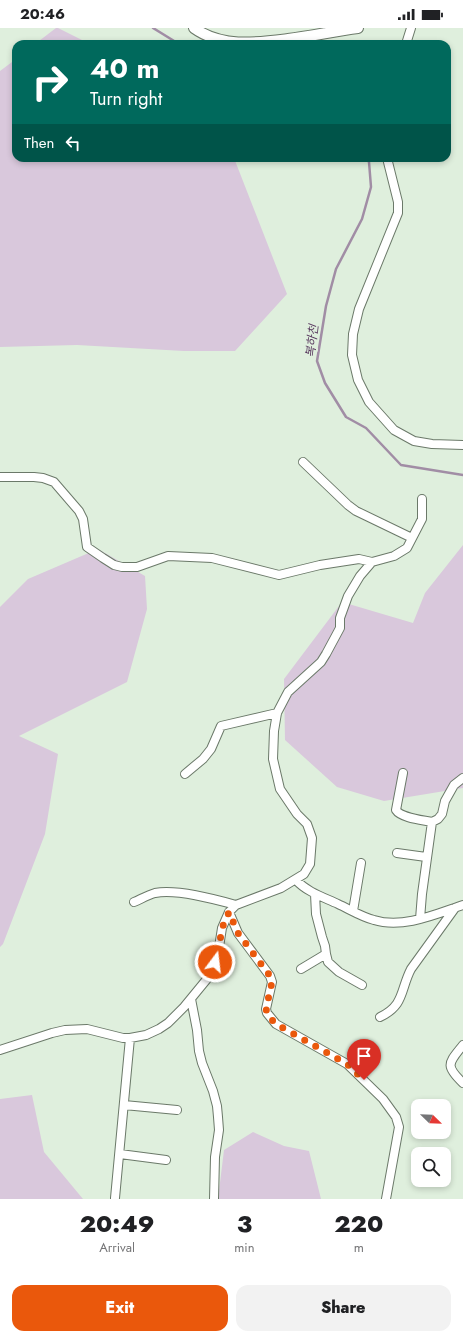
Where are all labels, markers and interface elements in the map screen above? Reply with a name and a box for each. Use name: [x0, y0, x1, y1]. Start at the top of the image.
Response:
text: 20:46: [20, 3, 65, 25]
text: 40 m: [90, 48, 159, 89]
icon: right: [24, 56, 76, 108]
text: Turn right: [90, 86, 162, 112]
text: Then: [24, 132, 54, 154]
icon: left: [62, 132, 84, 154]
water label: 복하천: [301, 322, 323, 359]
position arrow: [194, 941, 236, 983]
pin: [347, 1039, 381, 1080]
icon: arrive: [353, 1045, 375, 1067]
north arrow: [411, 1099, 451, 1139]
map controls: [411, 1099, 451, 1187]
button: search: [411, 1147, 451, 1187]
text: 20:49: [80, 1206, 155, 1241]
text: 3: [237, 1206, 252, 1241]
text: 220: [334, 1206, 383, 1241]
text: Arrival: [99, 1238, 135, 1257]
text: min: [234, 1238, 255, 1257]
text: m: [354, 1238, 364, 1257]
button: Exit: [12, 1285, 228, 1331]
button: Share: [236, 1285, 451, 1331]

